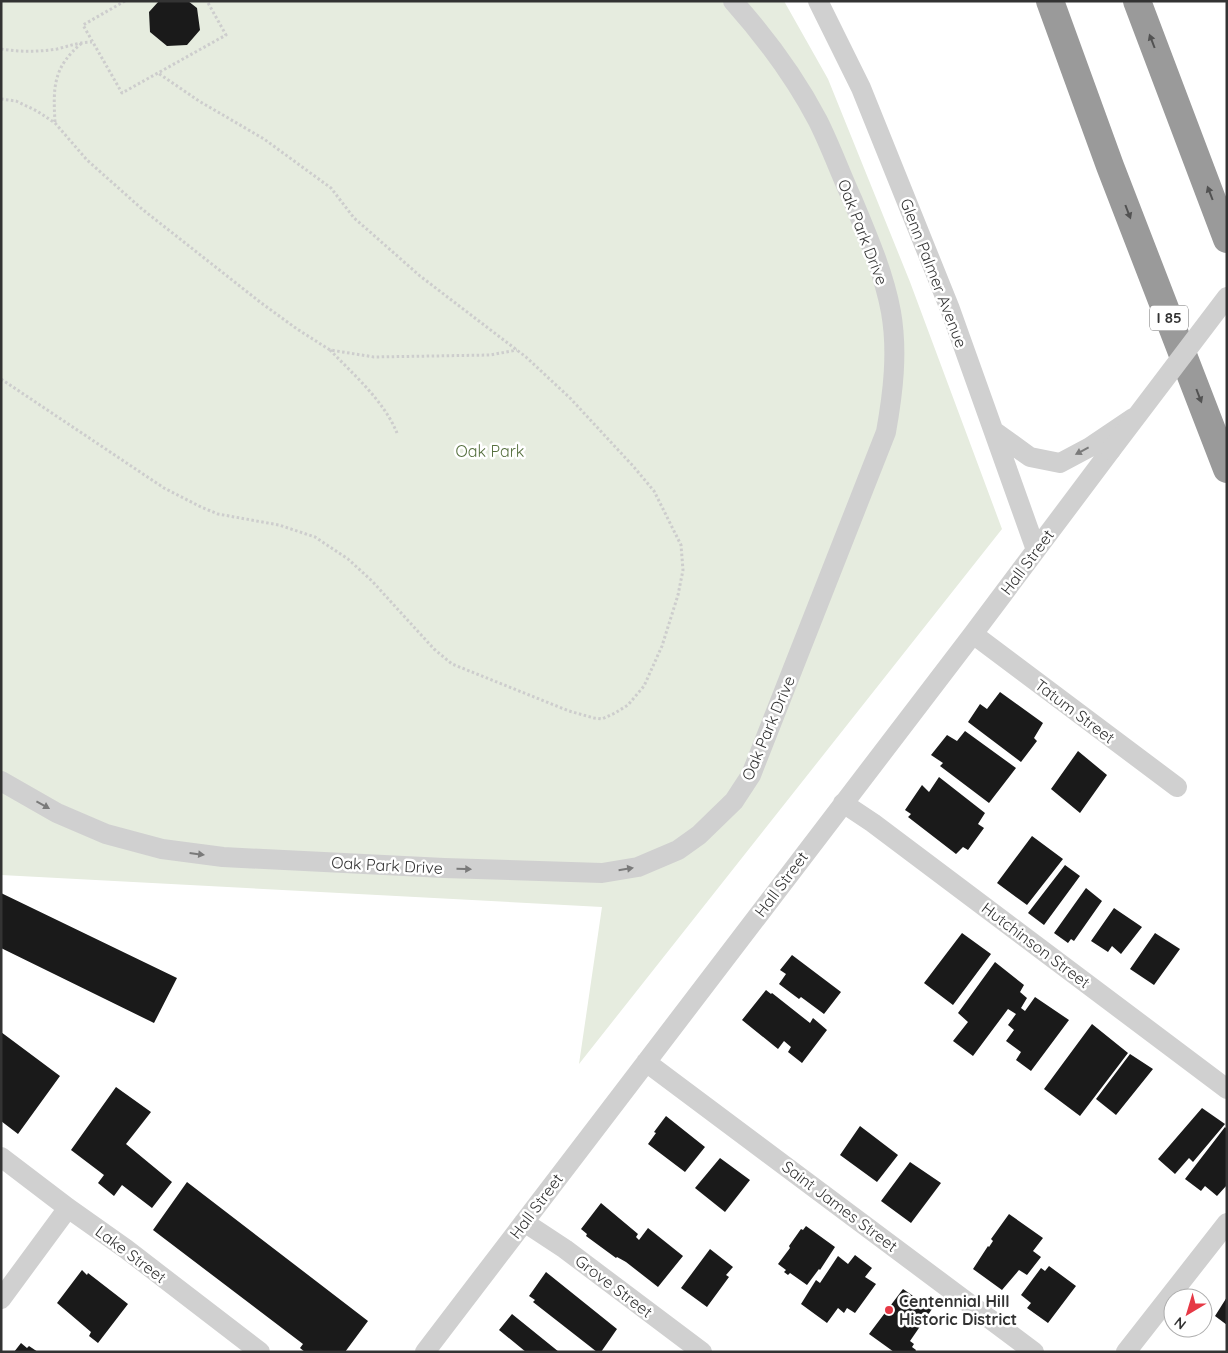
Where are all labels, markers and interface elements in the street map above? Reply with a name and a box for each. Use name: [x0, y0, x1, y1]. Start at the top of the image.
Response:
one-way arrow: [1148, 34, 1155, 49]
street label: Oak Park Drive: [834, 176, 892, 288]
one-way arrow: [1206, 186, 1213, 201]
street label: Glenn Palmer Avenue: [896, 196, 972, 350]
one-way arrow: [1124, 205, 1132, 220]
road number: I 85: [1150, 306, 1188, 330]
one-way arrow: [1195, 389, 1203, 404]
park label: Oak Park: [456, 441, 524, 461]
one-way arrow: [1074, 447, 1089, 455]
street label: Hall Street: [996, 525, 1058, 599]
street label: Oak Park Drive: [737, 673, 799, 783]
street label: Tatum Street: [1031, 674, 1119, 748]
one-way arrow: [37, 801, 50, 810]
street label: Hall Street: [750, 847, 812, 921]
one-way arrow: [190, 850, 206, 858]
street label: Oak Park Drive: [331, 852, 443, 878]
one-way arrow: [619, 864, 635, 872]
one-way arrow: [457, 865, 473, 873]
street label: Hutchinson Street: [978, 898, 1094, 992]
street label: Saint James Street: [778, 1156, 902, 1256]
street label: Hall Street: [505, 1169, 567, 1243]
street label: Lake Street: [92, 1221, 170, 1287]
street label: Grove Street: [571, 1250, 657, 1322]
north arrow: [1163, 1288, 1213, 1338]
place label: Centennial Hill Historic District: [899, 1291, 1017, 1329]
marker: Centennial Hill Historic District: [883, 1304, 895, 1316]
text: N: [1170, 1313, 1190, 1334]

